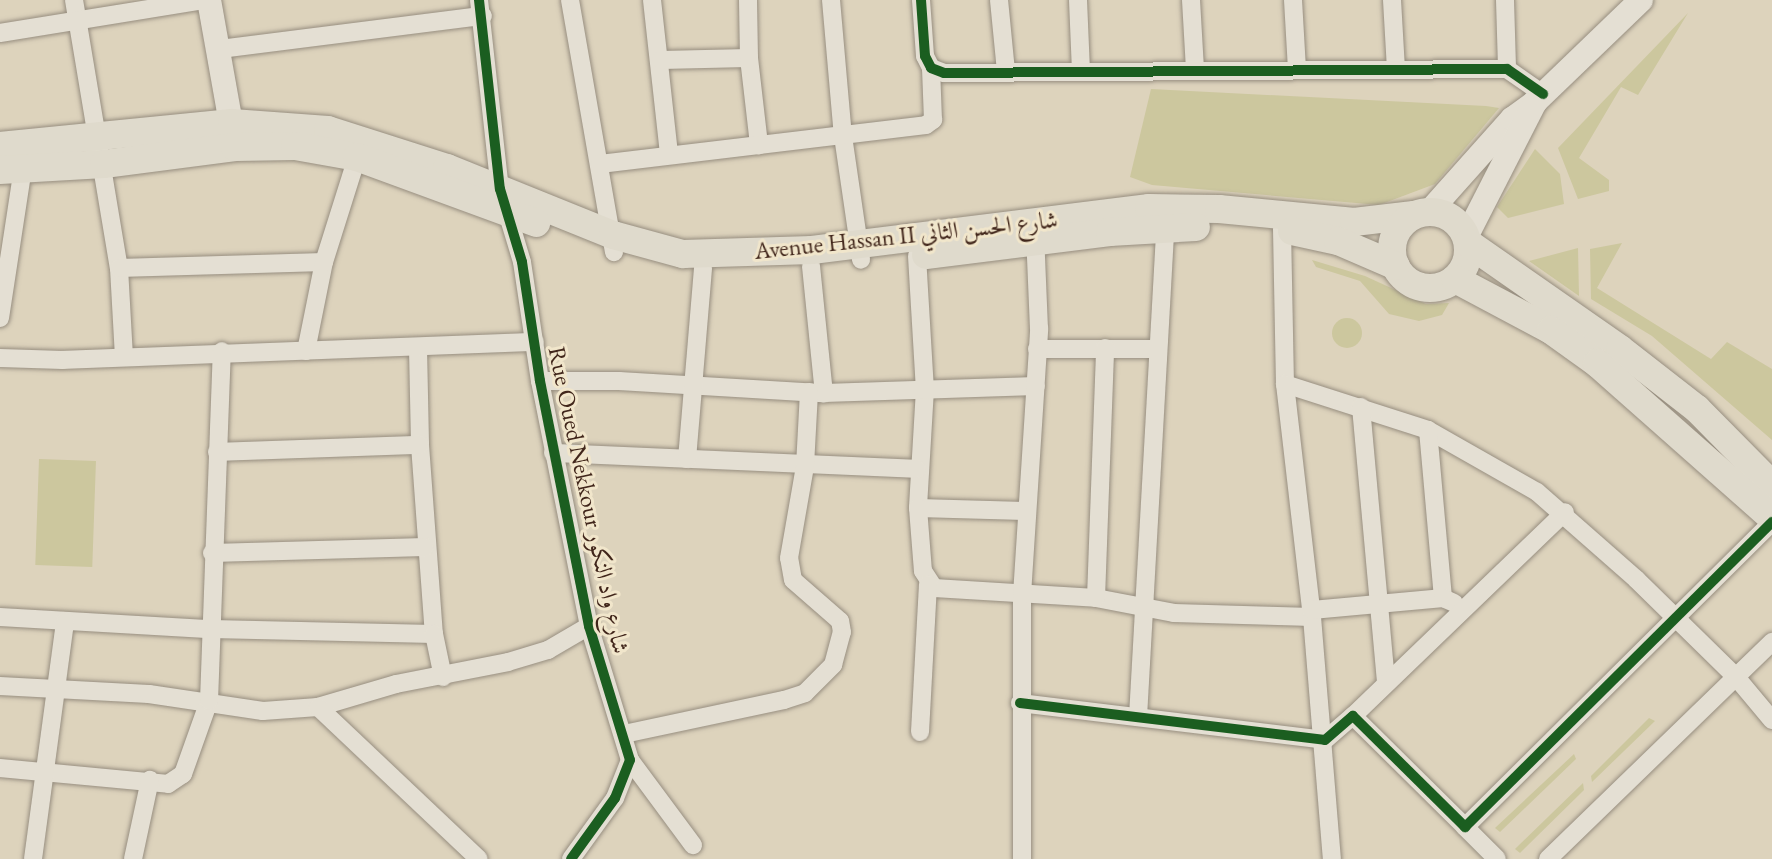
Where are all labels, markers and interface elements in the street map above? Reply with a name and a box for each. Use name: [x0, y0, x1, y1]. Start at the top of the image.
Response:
street label: Avenue Hassan II شارع الحسن الثاني: [753, 205, 1059, 265]
street label: Rue Oued Nekkour شارع واد النکور: [542, 344, 636, 656]

